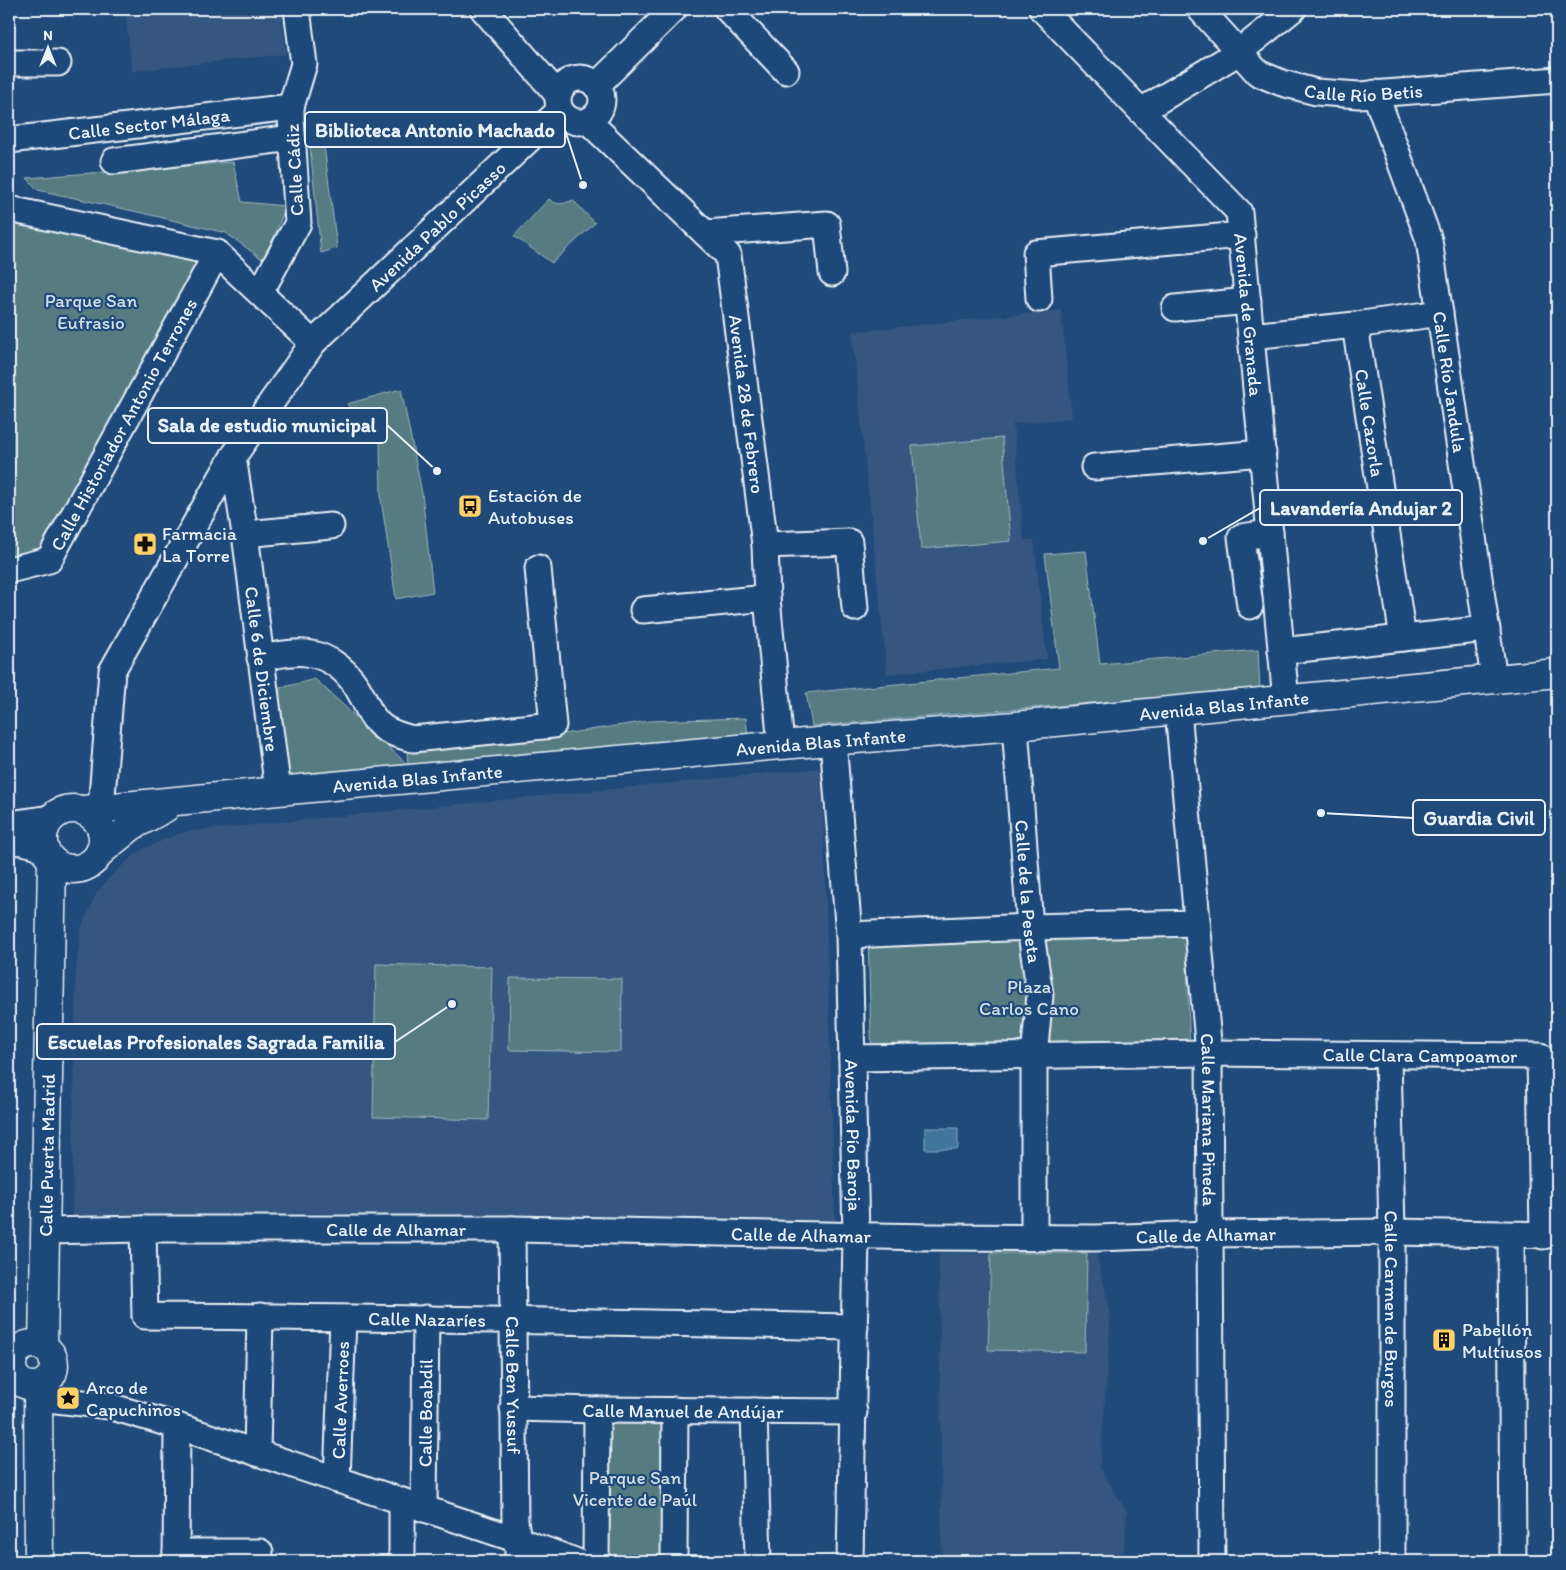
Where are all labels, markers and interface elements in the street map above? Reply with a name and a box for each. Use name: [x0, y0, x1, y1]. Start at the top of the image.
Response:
north arrow: [22, 22, 72, 72]
text: N: [43, 27, 53, 44]
street label: Calle Río Betis: [1301, 78, 1423, 107]
street label: Calle Sector Málaga: [67, 103, 231, 145]
callout: Biblioteca Antonio Machado: [305, 112, 565, 147]
text: Biblioteca Antonio Machado: [315, 118, 555, 142]
street label: Calle Cádiz: [281, 123, 308, 217]
street label: Avenida Pablo Picasso: [364, 156, 511, 296]
street label: Avenida de Granada: [1229, 232, 1268, 397]
park label: Parque San Eufrasio: [45, 289, 137, 334]
street label: Calle Historiador Antonio Terrones: [45, 294, 202, 555]
street label: Calle Río Jandula: [1428, 310, 1471, 454]
street label: Avenida 28 de Febrero: [724, 313, 769, 495]
street label: Calle Cazorla: [1350, 367, 1389, 479]
callout: Sala de estudio municipal: [148, 408, 387, 443]
text: Sala de estudio municipal: [158, 413, 377, 438]
place label: Estación de Autobuses: [488, 484, 582, 529]
callout: Lavandería Andujar 2: [1260, 490, 1462, 525]
bus stop icon: Estación de Autobuses: [457, 493, 483, 519]
text: Lavandería Andujar 2: [1270, 496, 1452, 521]
place label: Farmacia La Torre: [162, 522, 237, 567]
pharmacy icon: Farmacia La Torre: [132, 531, 158, 557]
street label: Calle 6 de Diciembre: [240, 585, 284, 753]
street label: Avenida Blas Infante: [1138, 686, 1310, 726]
street label: Avenida Blas Infante: [735, 724, 907, 761]
street label: Avenida Blas Infante: [332, 760, 504, 798]
callout: Guardia Civil: [1413, 800, 1545, 835]
text: Guardia Civil: [1423, 806, 1535, 830]
street label: Calle de la Peseta: [1010, 819, 1046, 965]
park label: Plaza Carlos Cano: [979, 975, 1079, 1020]
callout: Escuelas Profesionales Sagrada Familia: [37, 1024, 395, 1059]
text: Escuelas Profesionales Sagrada Familia: [48, 1030, 385, 1055]
street label: Calle Mariana Pineda: [1195, 1032, 1221, 1206]
street label: Calle Clara Campoamor: [1322, 1043, 1518, 1068]
street label: Avenida Pío Baroja: [840, 1059, 866, 1212]
street label: Calle Puerta Madrid: [34, 1073, 60, 1237]
street label: Calle Carmen de Burgos: [1380, 1210, 1403, 1408]
street label: Calle de Alhamar: [326, 1218, 466, 1241]
street label: Calle de Alhamar: [731, 1222, 872, 1248]
street label: Calle de Alhamar: [1135, 1222, 1276, 1249]
street label: Calle Nazaríes: [368, 1307, 486, 1332]
street label: Calle Ben Yussuf: [501, 1316, 525, 1455]
place label: Pabellón Multiusos: [1462, 1318, 1542, 1363]
building icon: Pabellón Multiusos: [1431, 1327, 1457, 1353]
street label: Calle Averroes: [327, 1340, 354, 1460]
street label: Calle Boabdil: [413, 1358, 438, 1467]
place label: Arco de Capuchinos: [86, 1376, 181, 1421]
place icon: Arco de Capuchinos: [55, 1385, 81, 1411]
street label: Calle Manuel de Andújar: [582, 1399, 784, 1423]
park label: Parque San Vicente de Paúl: [573, 1466, 698, 1511]

